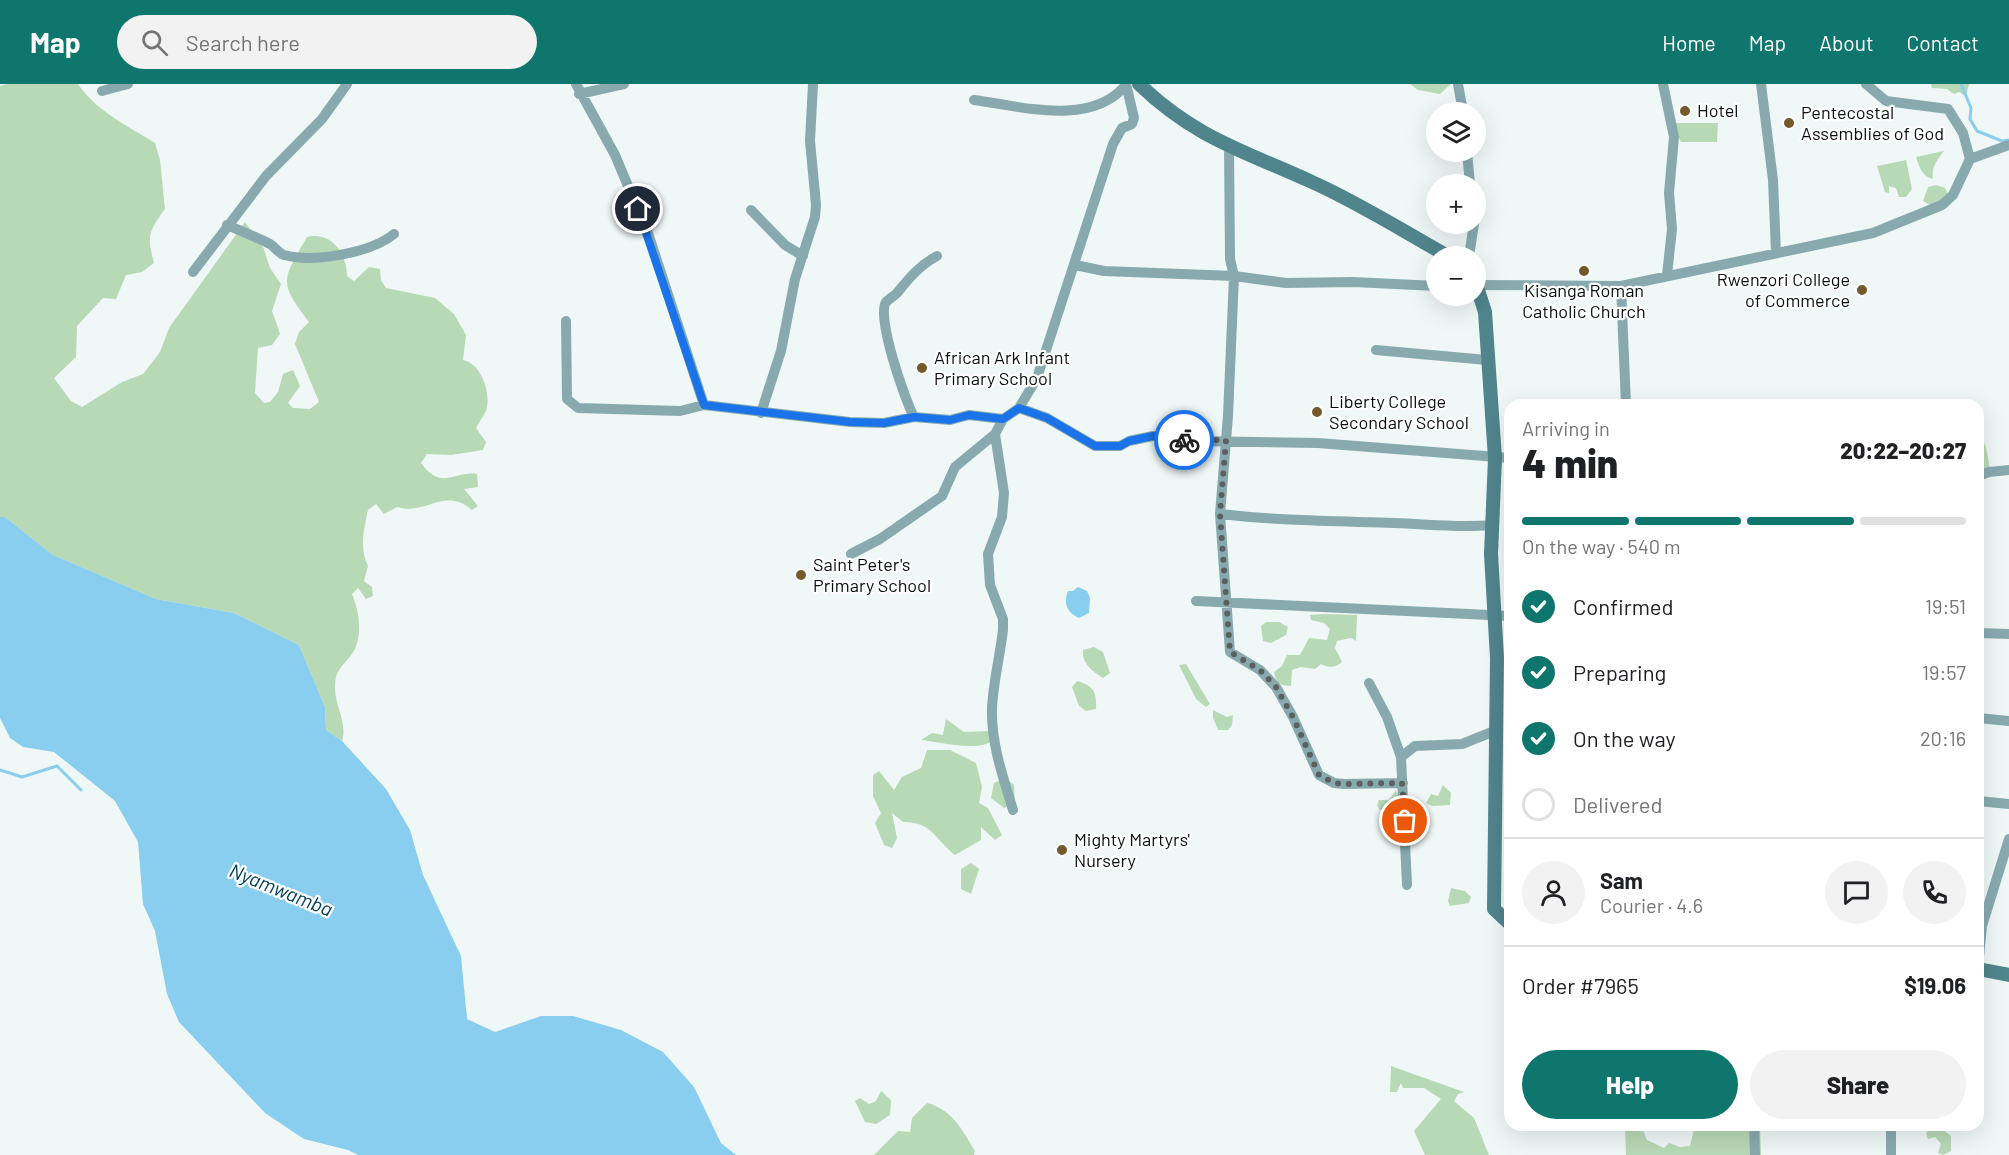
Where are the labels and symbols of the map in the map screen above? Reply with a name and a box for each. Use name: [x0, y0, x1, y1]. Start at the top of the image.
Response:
place label: Hotel: [1697, 99, 1739, 121]
place label: Pentecostal Assemblies of God: [1801, 101, 1944, 144]
marker: Hotel: [1678, 104, 1692, 118]
marker: Pentecostal Assemblies of God: [1782, 116, 1796, 130]
pin: [612, 183, 663, 234]
marker: Kisanga Roman Catholic Church: [1577, 264, 1591, 278]
place label: Rwenzori College of Commerce: [1717, 268, 1850, 311]
place label: Kisanga Roman Catholic Church: [1522, 279, 1646, 322]
marker: Rwenzori College of Commerce: [1855, 283, 1869, 297]
place label: African Ark Infant Primary School: [934, 346, 1070, 389]
marker: African Ark Infant Primary School: [915, 361, 929, 375]
place label: Liberty College Secondary School: [1329, 390, 1469, 433]
marker: Liberty College Secondary School: [1310, 405, 1324, 419]
courier: [1154, 410, 1214, 470]
place label: Saint Peter's Primary School: [813, 553, 931, 596]
marker: Saint Peter's Primary School: [794, 568, 808, 582]
pin: [1379, 795, 1430, 846]
place label: Mighty Martyrs' Nursery: [1074, 828, 1190, 871]
marker: Mighty Martyrs' Nursery: [1055, 843, 1069, 857]
water label: Nyamwamba: [226, 857, 337, 921]

